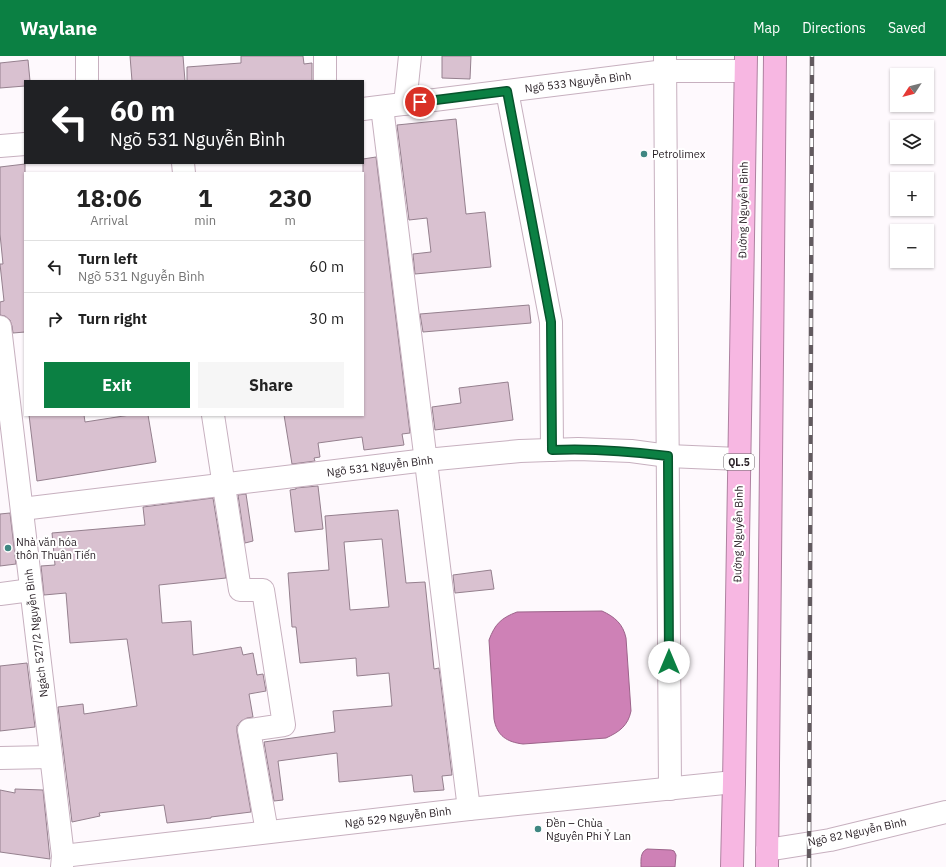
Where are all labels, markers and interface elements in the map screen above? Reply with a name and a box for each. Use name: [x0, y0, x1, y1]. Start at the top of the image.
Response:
text: Waylane: [20, 16, 97, 40]
text: Map: [753, 19, 780, 37]
text: Directions: [802, 19, 866, 37]
text: Saved: [888, 19, 926, 37]
north arrow: [890, 68, 934, 112]
map controls: [890, 68, 934, 268]
street label: Ngõ 533 Nguyễn Bình: [524, 69, 632, 95]
pin: [403, 85, 437, 119]
icon: arrive: [409, 91, 431, 113]
text: 60 m: [110, 92, 175, 129]
icon: left: [44, 96, 96, 148]
button: layers: [890, 120, 934, 164]
text: Ngõ 531 Nguyễn Bình: [110, 128, 285, 151]
place label: Petrolimex: [652, 147, 706, 161]
marker: Petrolimex: [639, 149, 649, 159]
street label: Đường Nguyễn Bình: [735, 161, 751, 259]
button: +: [890, 172, 934, 216]
text: 18:06: [76, 182, 142, 214]
text: 1: [198, 182, 212, 214]
text: 230: [268, 182, 312, 214]
text: Arrival: [90, 212, 128, 229]
text: min: [194, 212, 216, 229]
text: m: [284, 212, 296, 229]
button: −: [890, 224, 934, 268]
text: Turn left: [78, 249, 138, 268]
icon: left: [44, 256, 66, 278]
text: 60 m: [309, 257, 344, 276]
text: Ngõ 531 Nguyễn Bình: [78, 268, 205, 285]
icon: right: [44, 308, 66, 330]
text: Turn right: [78, 309, 147, 328]
text: 30 m: [309, 309, 344, 328]
button: Exit: [44, 362, 190, 408]
button: Share: [198, 362, 344, 408]
street label: Ngõ 531 Nguyễn Bình: [326, 453, 434, 479]
road number: QL.5: [724, 454, 754, 470]
street label: Đường Nguyễn Bình: [730, 485, 746, 583]
place label: Nhà văn hóa thôn Thuận Tiến: [16, 535, 96, 562]
marker: Nhà văn hóa thôn Thuận Tiến: [3, 543, 13, 553]
street label: Ngách 527/2 Nguyễn Bình: [21, 568, 51, 698]
position arrow: [648, 641, 690, 683]
street label: Ngõ 529 Nguyễn Bình: [344, 804, 452, 830]
street label: Ngõ 82 Nguyễn Bình: [806, 815, 908, 849]
place label: Đền – Chùa Nguyên Phi Ỷ Lan: [546, 816, 631, 843]
marker: Đền – Chùa Nguyên Phi Ỷ Lan: [533, 824, 543, 834]

